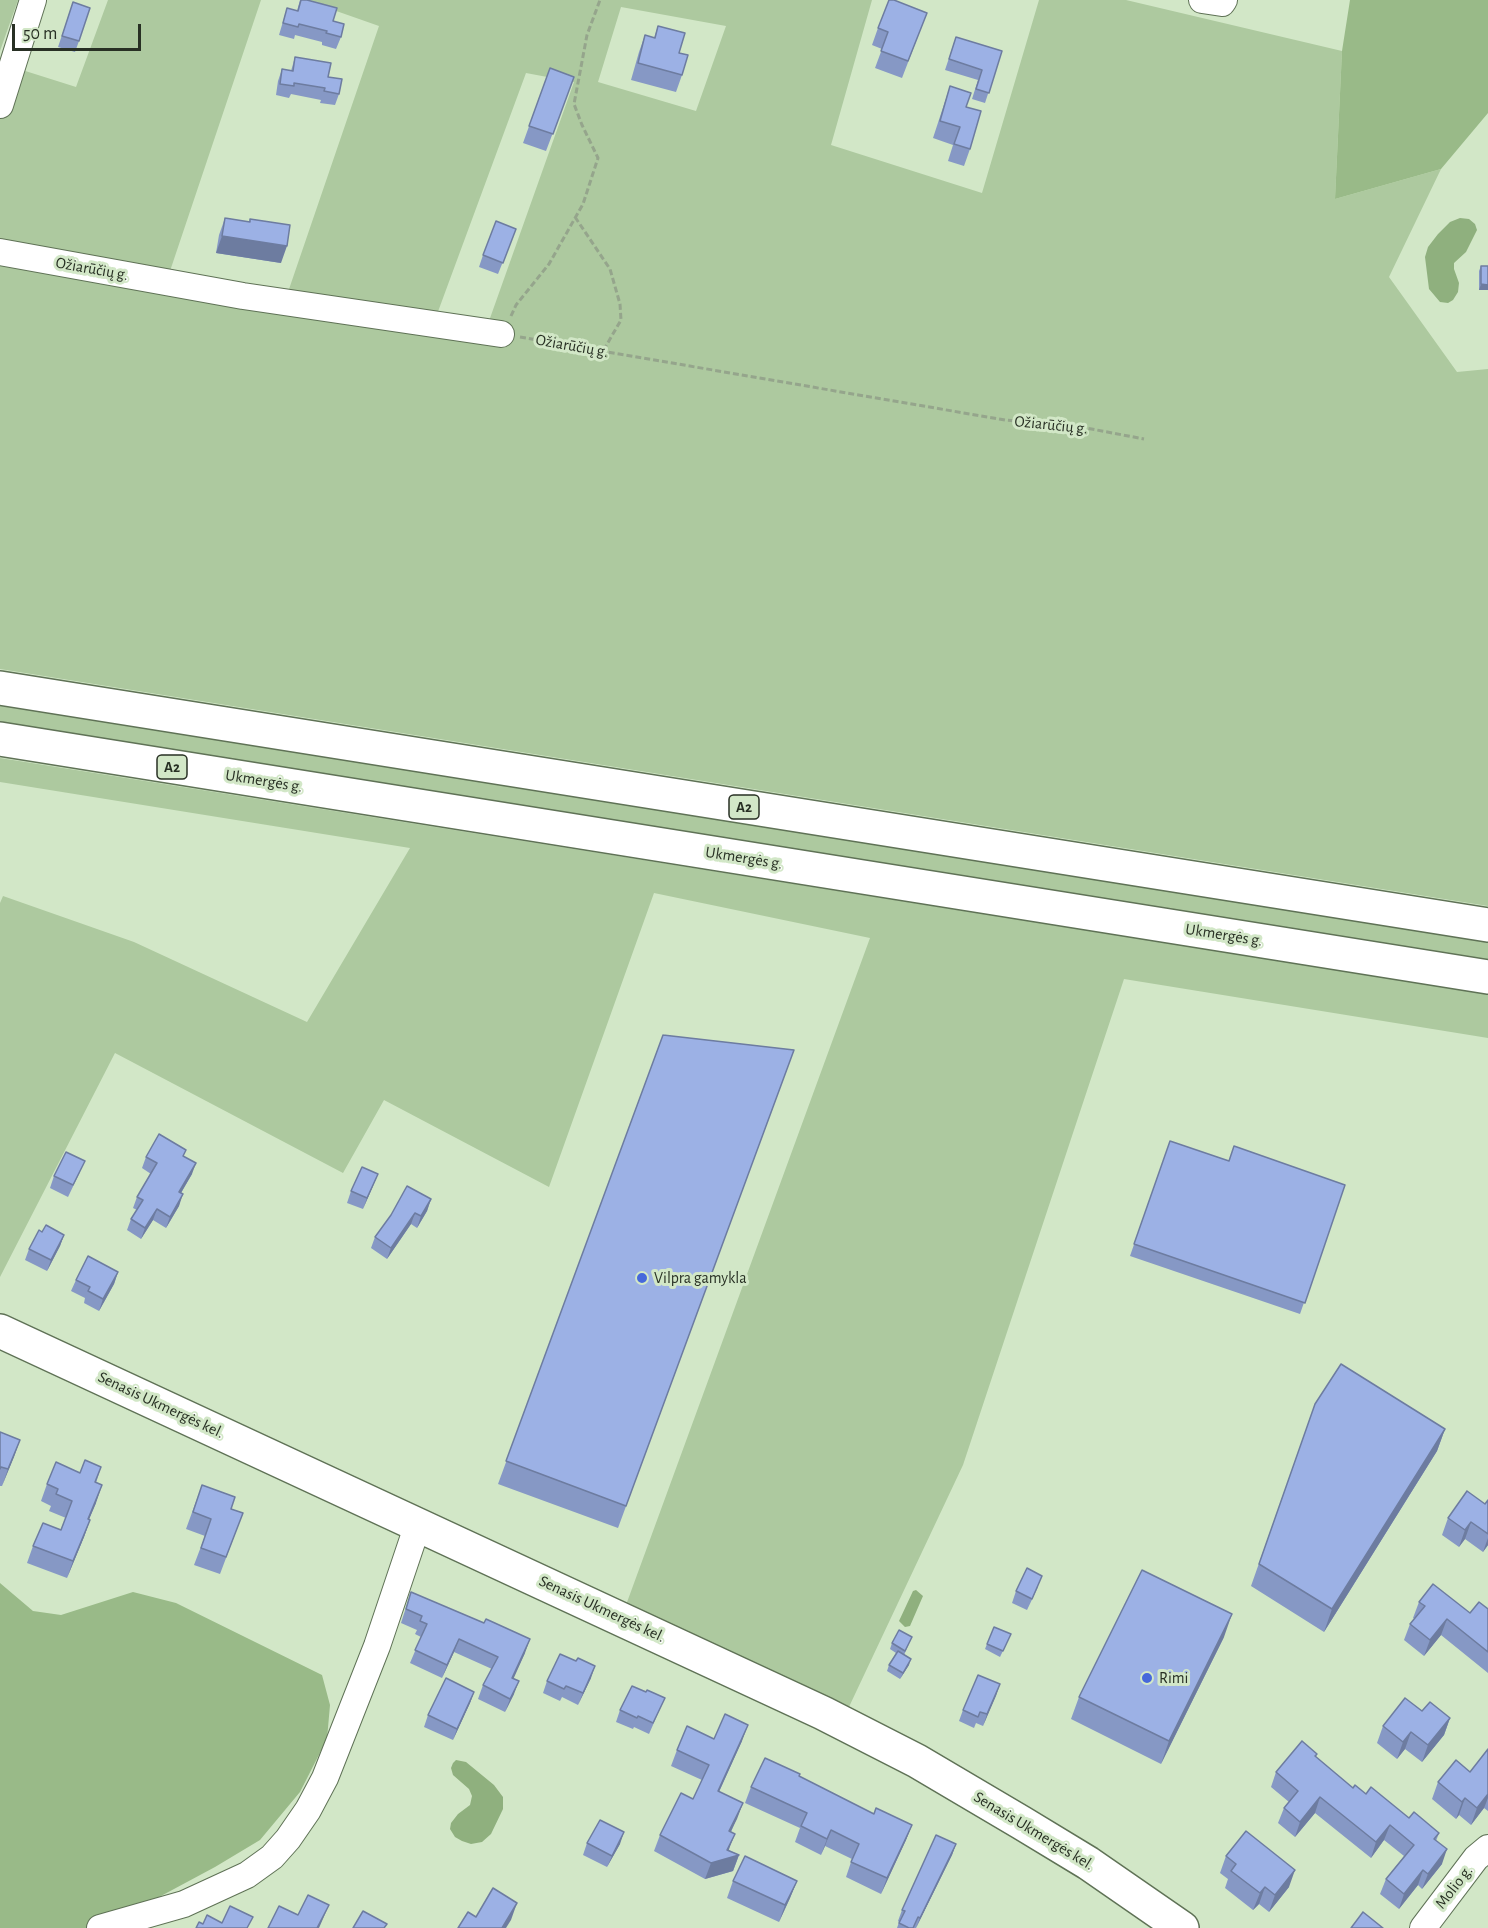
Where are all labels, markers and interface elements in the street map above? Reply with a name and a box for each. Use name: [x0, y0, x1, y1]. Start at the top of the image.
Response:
scale bar: [15, 12, 144, 50]
text: 50 m: [23, 25, 57, 43]
street label: Ožiarūčių g.: [54, 253, 130, 285]
street label: Ožiarūčių g.: [534, 330, 610, 362]
street label: Ožiarūčių g.: [1013, 412, 1089, 438]
road number: A2: [157, 755, 187, 779]
street label: Ukmergės g.: [224, 765, 304, 797]
road number: A2: [729, 795, 759, 819]
street label: Ukmergės g.: [704, 842, 784, 874]
street label: Ukmergės g.: [1184, 919, 1264, 951]
place label: Vilpra gamykla: [654, 1268, 747, 1288]
marker: Vilpra gamykla: [635, 1271, 649, 1285]
street label: Senasis Ukmergės kel.: [95, 1367, 227, 1443]
street label: Senasis Ukmergės kel.: [536, 1571, 668, 1647]
place label: Rimi: [1159, 1668, 1188, 1688]
marker: Rimi: [1140, 1671, 1154, 1685]
street label: Senasis Ukmergės kel.: [970, 1787, 1098, 1875]
street label: Molio g.: [1431, 1861, 1477, 1913]

